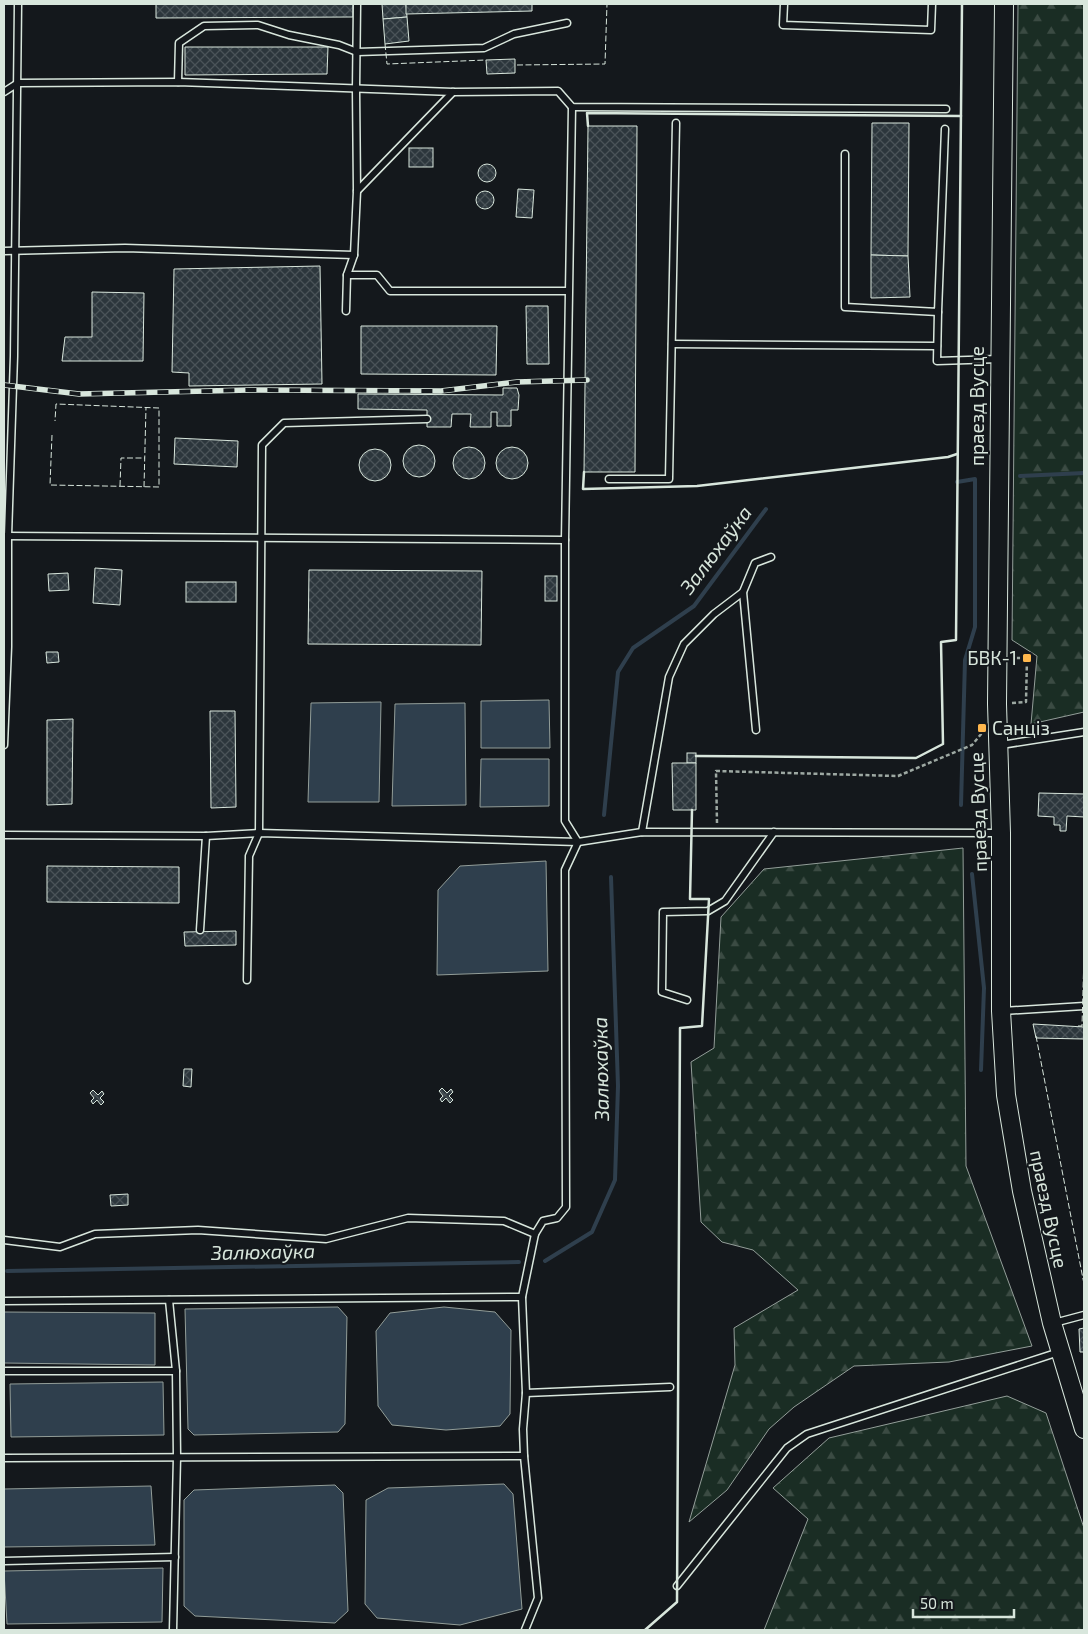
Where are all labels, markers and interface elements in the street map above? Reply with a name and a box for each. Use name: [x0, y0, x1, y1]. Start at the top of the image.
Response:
street label: праезд Вусце: [965, 346, 989, 466]
water label: Залюхаўка: [674, 501, 756, 599]
place label: БВК-1: [967, 646, 1017, 669]
marker: БВК-1: [1021, 652, 1033, 664]
place label: Санціз: [992, 716, 1050, 739]
marker: Санціз: [976, 722, 988, 734]
street label: праезд Вусце: [964, 752, 992, 872]
water label: Залюхаўка: [587, 1017, 613, 1122]
street label: праезд Вусце: [1025, 1148, 1073, 1270]
water label: Залюхаўка: [210, 1238, 315, 1264]
scale bar: [913, 1586, 1014, 1618]
text: 50 m: [920, 1594, 954, 1612]

